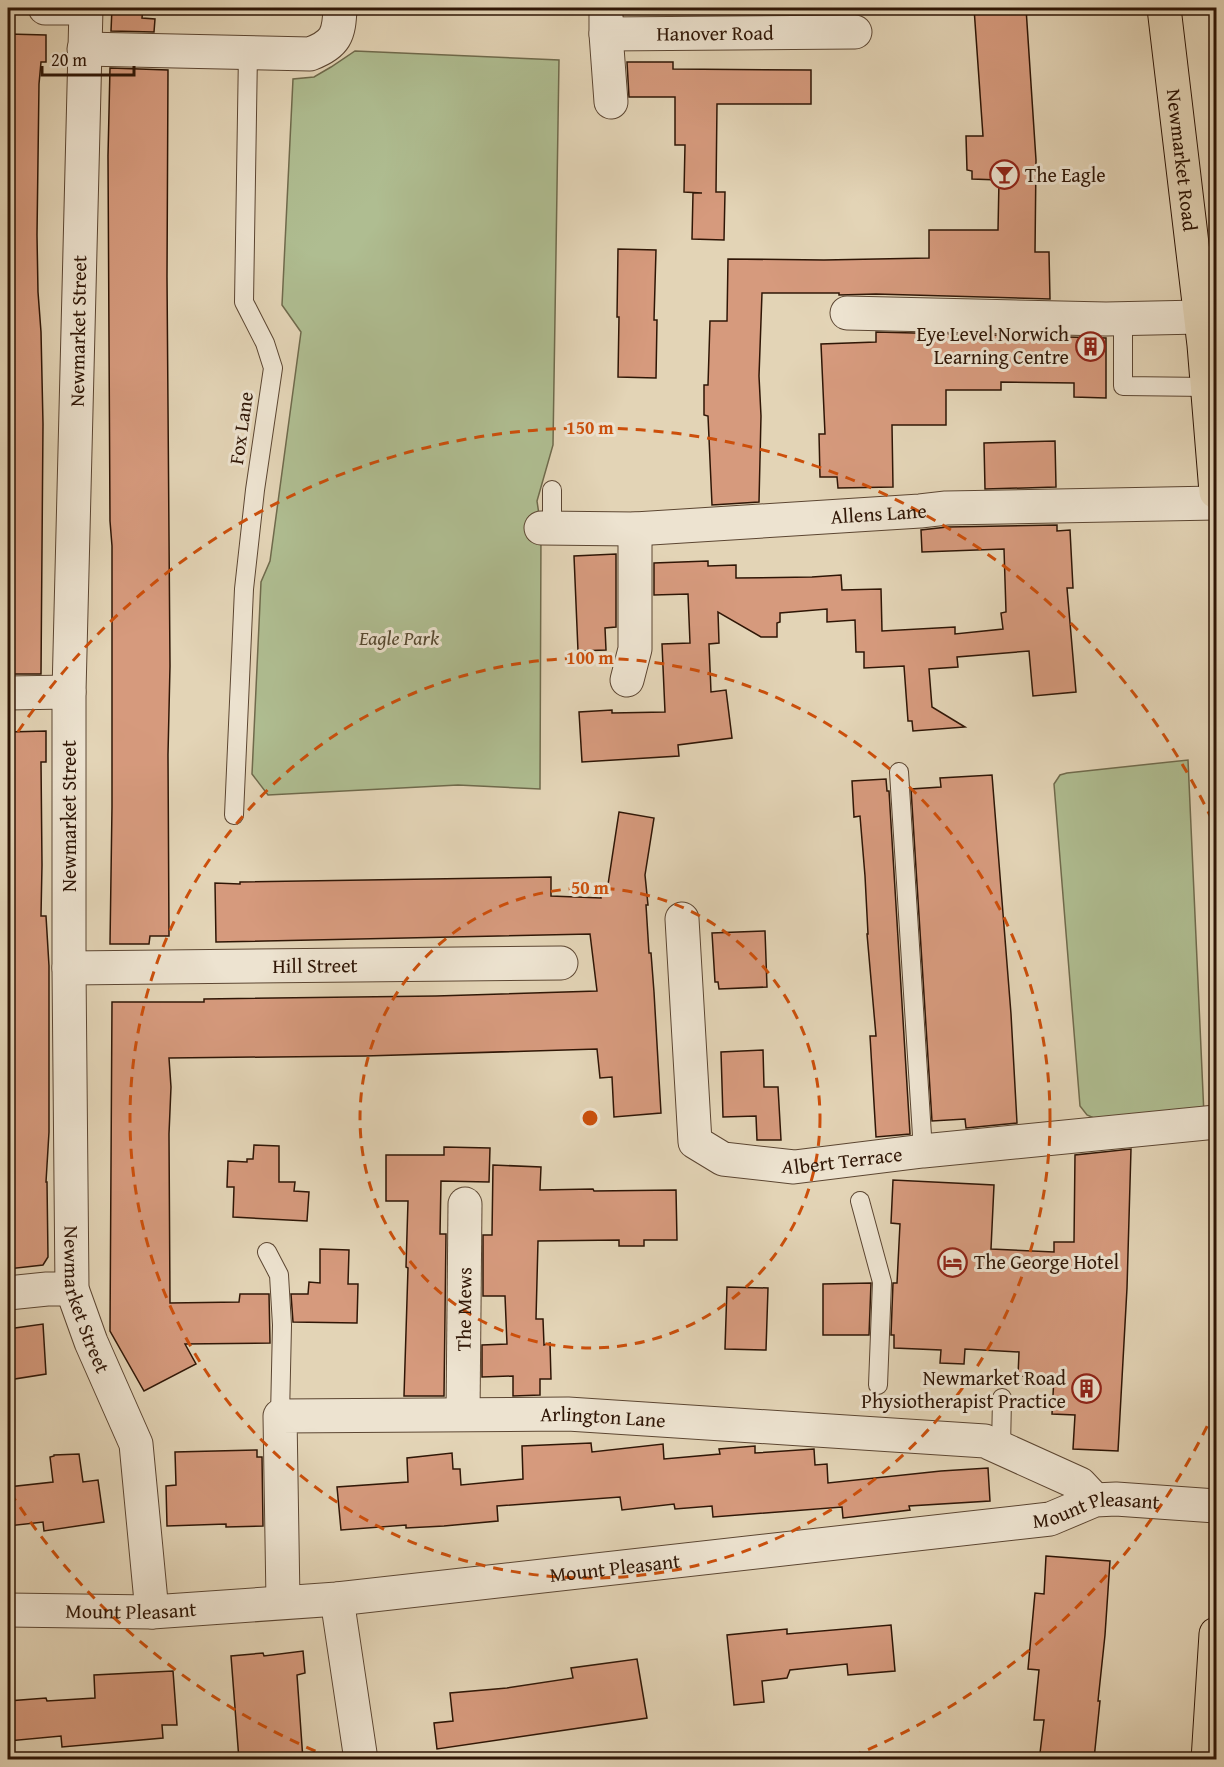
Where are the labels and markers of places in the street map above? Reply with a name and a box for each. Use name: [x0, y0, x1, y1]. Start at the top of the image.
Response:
bar icon: The Eagle: [988, 159, 1020, 191]
place label: The Eagle: [1025, 160, 1106, 189]
place label: Eye Level Norwich Learning Centre: [916, 319, 1069, 371]
building icon: Eye Level Norwich Learning Centre: [1074, 330, 1106, 362]
centre of rings: [580, 1108, 600, 1128]
hotel icon: The George Hotel: [937, 1246, 969, 1278]
place label: The George Hotel: [974, 1247, 1120, 1276]
place label: Newmarket Road Physiotherapist Practice: [861, 1363, 1066, 1415]
building icon: Newmarket Road Physiotherapist Practice: [1071, 1373, 1103, 1405]

